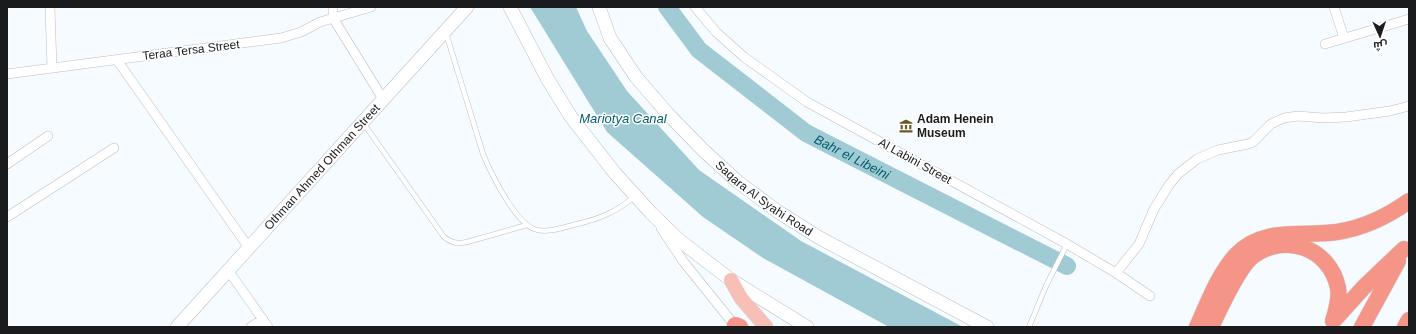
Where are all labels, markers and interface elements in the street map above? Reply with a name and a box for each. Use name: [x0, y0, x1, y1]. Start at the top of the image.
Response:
north arrow: [1360, 16, 1400, 56]
street label: Teraa Tersa Street: [142, 37, 241, 63]
text: ش: [1373, 39, 1388, 52]
street label: Othman Ahmed Othman Street: [261, 101, 383, 233]
water label: Mariotya Canal: [579, 111, 668, 126]
place label: Adam Henein Museum: [917, 112, 994, 140]
museum icon: Adam Henein Museum: [898, 118, 914, 134]
water label: Bahr el Libeini: [812, 131, 893, 183]
street label: Al Labini Street: [876, 135, 955, 187]
street label: Saqara Al Syahi Road: [713, 158, 815, 239]

